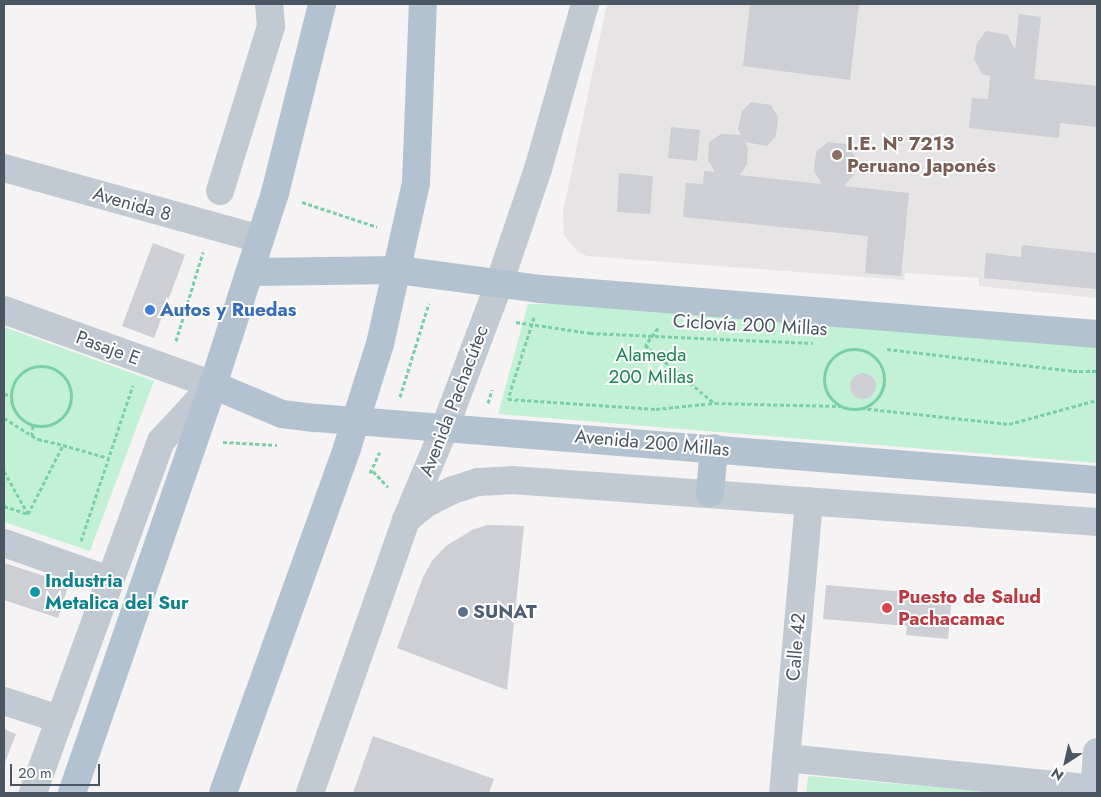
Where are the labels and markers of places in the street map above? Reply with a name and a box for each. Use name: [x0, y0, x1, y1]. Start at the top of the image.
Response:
place label: I.E. N° 7213 Peruano Japonés: [847, 133, 996, 177]
marker: I.E. N° 7213 Peruano Japonés: [831, 149, 843, 161]
place label: Autos y Ruedas: [160, 299, 296, 321]
marker: Autos y Ruedas: [144, 304, 156, 316]
place label: Industria Metalica del Sur: [45, 570, 189, 614]
marker: Industria Metalica del Sur: [29, 586, 41, 598]
place label: Puesto de Salud Pachacamac: [898, 586, 1041, 630]
place label: SUNAT: [473, 601, 537, 623]
marker: Puesto de Salud Pachacamac: [880, 601, 894, 615]
marker: SUNAT: [457, 606, 469, 618]

